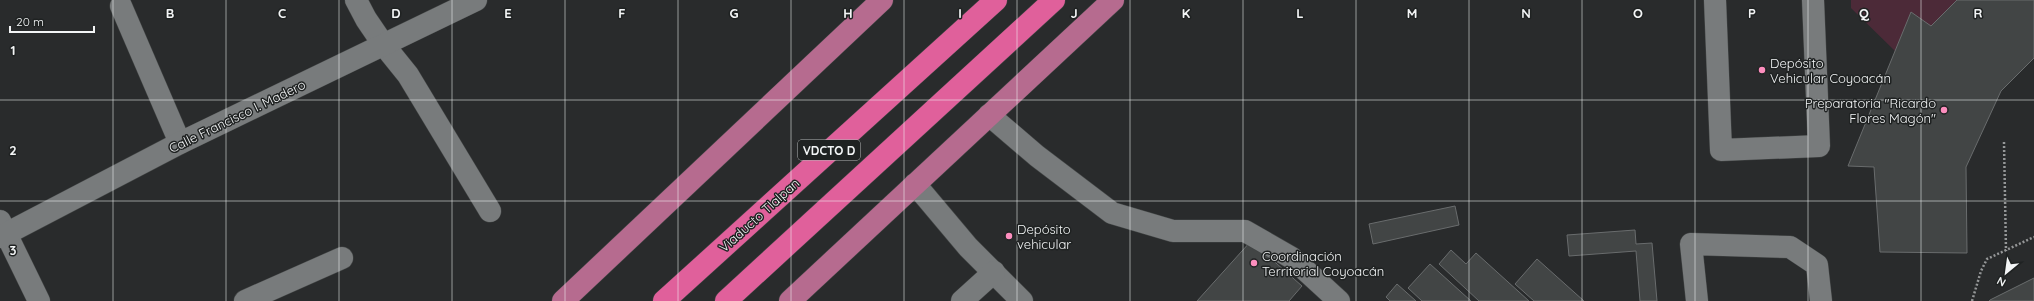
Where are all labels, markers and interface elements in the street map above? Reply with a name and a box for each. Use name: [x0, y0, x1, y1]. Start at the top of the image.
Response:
text: B: [166, 5, 174, 21]
text: C: [278, 5, 286, 21]
text: D: [391, 5, 401, 21]
text: E: [504, 5, 512, 21]
text: F: [618, 5, 626, 21]
text: G: [729, 5, 739, 21]
text: H: [843, 5, 853, 21]
text: I: [958, 5, 962, 21]
text: J: [1070, 5, 1078, 21]
text: K: [1182, 5, 1191, 21]
text: L: [1296, 5, 1304, 21]
text: M: [1407, 5, 1417, 21]
text: N: [1521, 5, 1531, 21]
text: O: [1633, 5, 1643, 21]
text: P: [1748, 5, 1756, 21]
text: Q: [1859, 5, 1870, 21]
text: R: [1974, 5, 1983, 21]
scale bar: [10, 8, 94, 34]
text: 20 m: [16, 14, 44, 29]
text: 1: [10, 42, 16, 58]
place label: Depósito Vehicular Coyoacán: [1770, 55, 1891, 86]
marker: Depósito Vehicular Coyoacán: [1757, 65, 1767, 75]
street label: Calle Francisco I. Madero: [166, 76, 308, 156]
place label: Preparatoria "Ricardo Flores Magón": [1805, 95, 1936, 126]
marker: Preparatoria "Ricardo Flores Magón": [1939, 105, 1949, 115]
road number: VDCTO D: [798, 140, 860, 160]
text: 2: [9, 142, 17, 158]
street label: Viaducto Tlalpan: [716, 175, 802, 255]
place label: Depósito vehicular: [1017, 221, 1071, 252]
marker: Depósito vehicular: [1004, 231, 1014, 241]
text: 3: [10, 242, 17, 258]
place label: Coordinación Territorial Coyoacán: [1262, 248, 1384, 279]
north arrow: [1986, 253, 2026, 293]
marker: Coordinación Territorial Coyoacán: [1249, 258, 1259, 268]
text: N: [1994, 274, 2008, 290]

